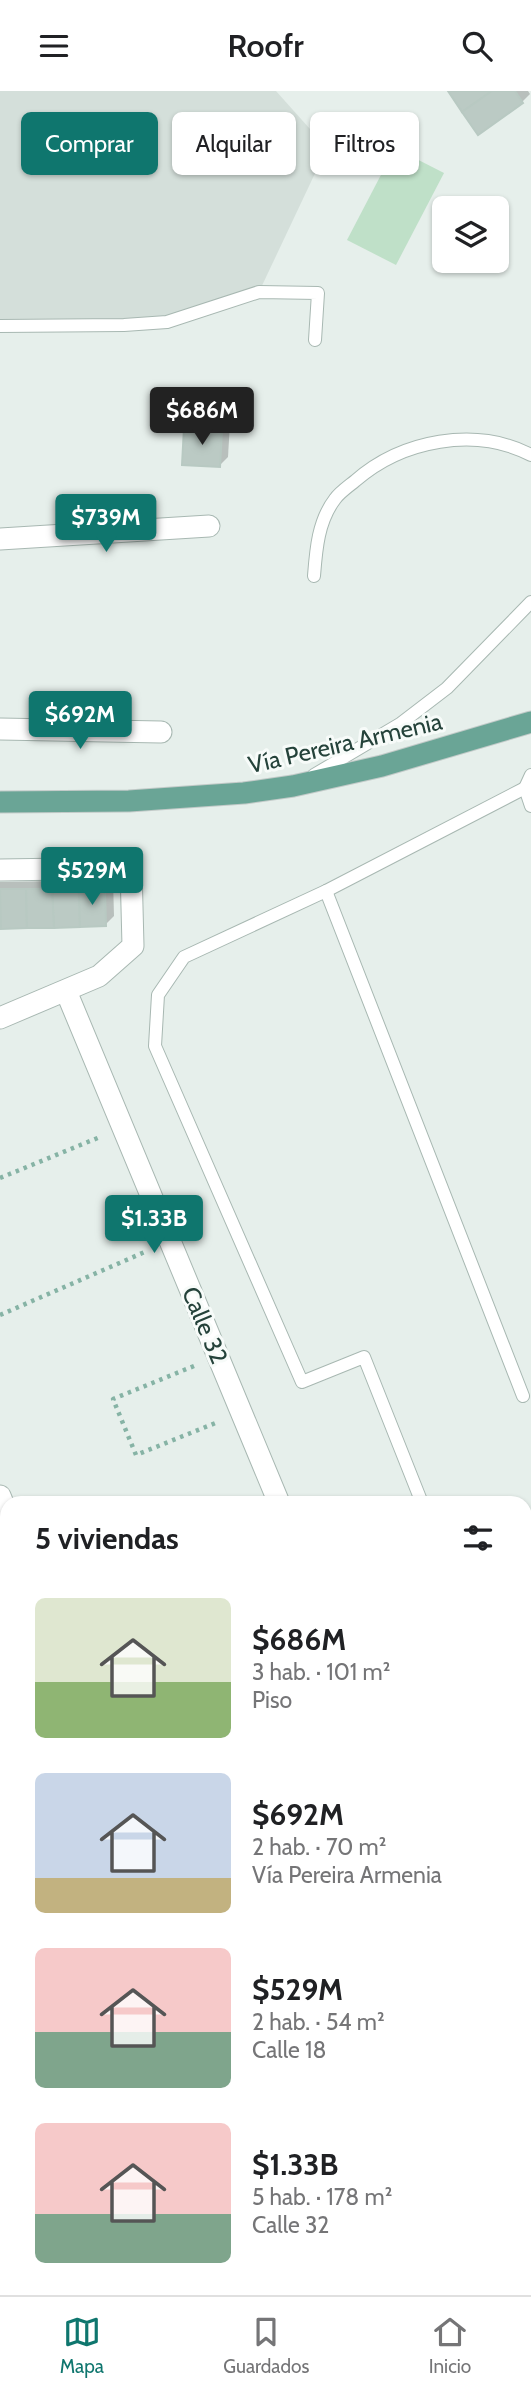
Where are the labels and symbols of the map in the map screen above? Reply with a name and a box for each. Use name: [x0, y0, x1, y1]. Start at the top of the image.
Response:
pin: $686M: [153, 387, 251, 447]
pin: $739M: [57, 495, 155, 554]
pin: $692M: [31, 691, 129, 751]
street label: Vía Pereira Armenia: [245, 706, 445, 779]
pin: $529M: [43, 847, 141, 907]
pin: $1.33B: [97, 1195, 211, 1255]
street label: Calle 32: [176, 1282, 234, 1368]

